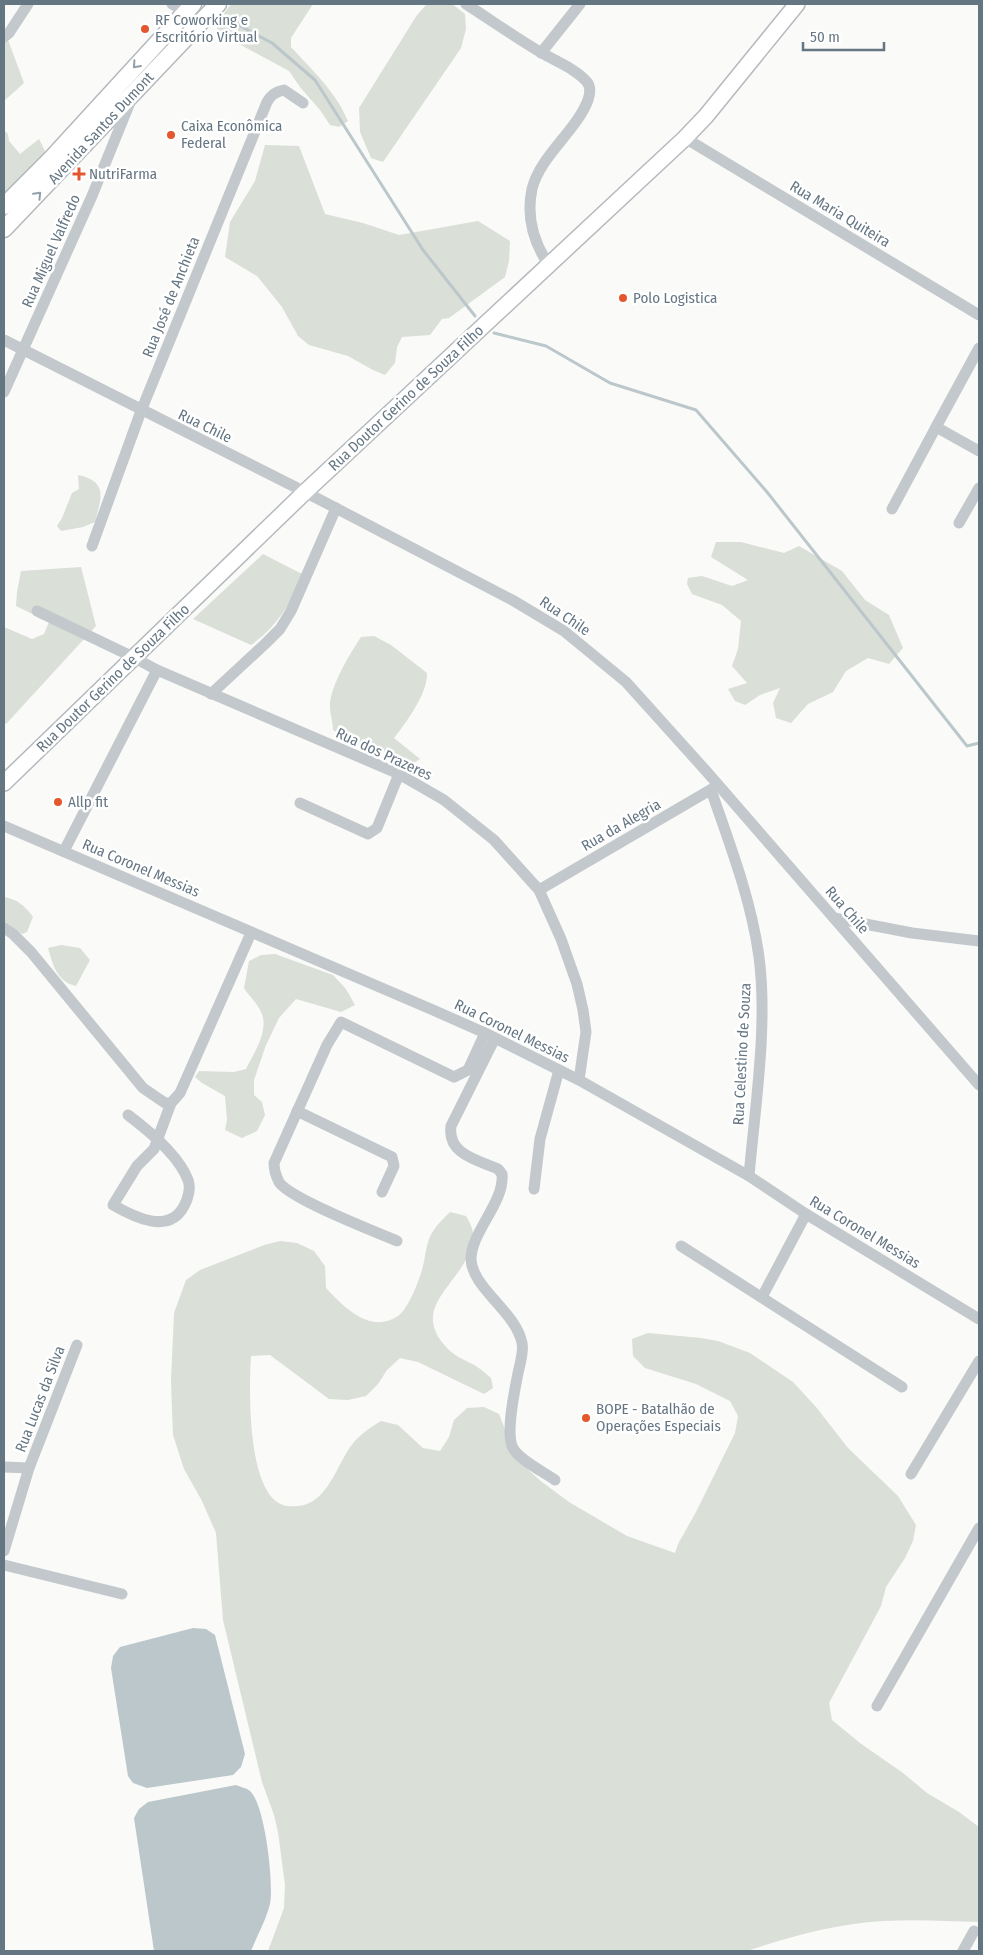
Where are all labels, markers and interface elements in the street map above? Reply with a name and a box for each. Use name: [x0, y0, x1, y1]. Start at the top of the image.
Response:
place label: RF Coworking e Escritório Virtual: [155, 11, 257, 46]
scale bar: [803, 20, 884, 52]
marker: RF Coworking e Escritório Virtual: [139, 23, 151, 35]
text: 50 m: [810, 28, 840, 46]
one-way arrow: [133, 60, 142, 69]
street label: Avenida Santos Dumont: [44, 68, 158, 188]
place label: Caixa Econômica Federal: [181, 117, 282, 152]
marker: Caixa Econômica Federal: [165, 129, 177, 141]
place label: NutriFarma: [89, 165, 157, 183]
marker: NutriFarma: [73, 168, 85, 180]
street label: Rua Maria Quiteira: [787, 177, 893, 251]
one-way arrow: [32, 191, 41, 200]
street label: Rua Miguel Valfredo: [18, 192, 84, 310]
street label: Rua José de Anchieta: [139, 234, 203, 360]
place label: Polo Logistica: [633, 289, 717, 307]
marker: Polo Logistica: [617, 292, 629, 304]
street label: Rua Doutor Gerino de Souza Filho: [325, 321, 487, 475]
street label: Rua Chile: [175, 405, 235, 447]
street label: Rua Chile: [536, 593, 594, 639]
street label: Rua Doutor Gerino de Souza Filho: [33, 600, 193, 756]
street label: Rua dos Prazeres: [333, 724, 435, 784]
place label: Allp fit: [68, 793, 108, 811]
street label: Rua da Alegria: [578, 795, 664, 855]
marker: Allp fit: [52, 796, 64, 808]
street label: Rua Coronel Messias: [80, 835, 202, 901]
street label: Rua Chile: [821, 882, 873, 938]
street label: Rua Celestino de Souza: [729, 982, 755, 1126]
street label: Rua Coronel Messias: [452, 995, 572, 1067]
street label: Rua Coronel Messias: [806, 1192, 924, 1272]
street label: Rua Lucas da Silva: [11, 1343, 69, 1455]
place label: BOPE - Batalhão de Operações Especiais: [596, 1400, 721, 1435]
marker: BOPE - Batalhão de Operações Especiais: [580, 1412, 592, 1424]

